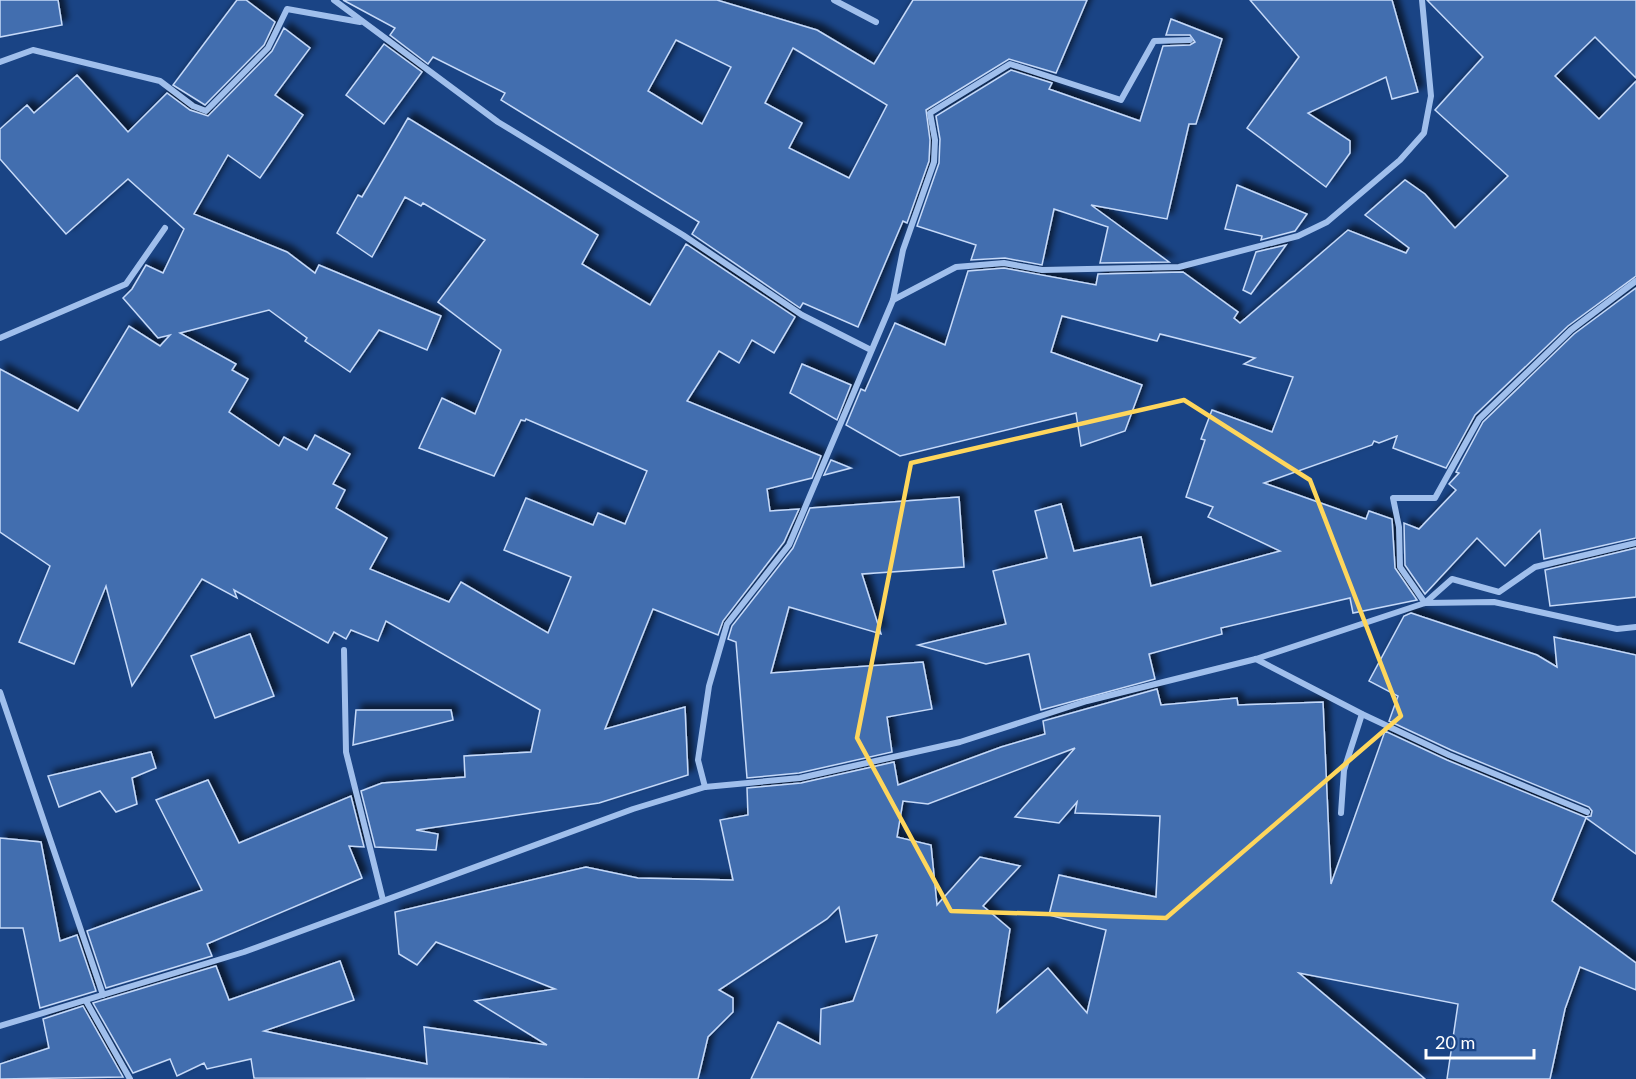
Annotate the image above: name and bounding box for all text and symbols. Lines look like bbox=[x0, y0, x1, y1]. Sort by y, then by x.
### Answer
scale bar bbox=[1426, 1022, 1534, 1060]
text: 20 m bbox=[1435, 1031, 1475, 1053]

